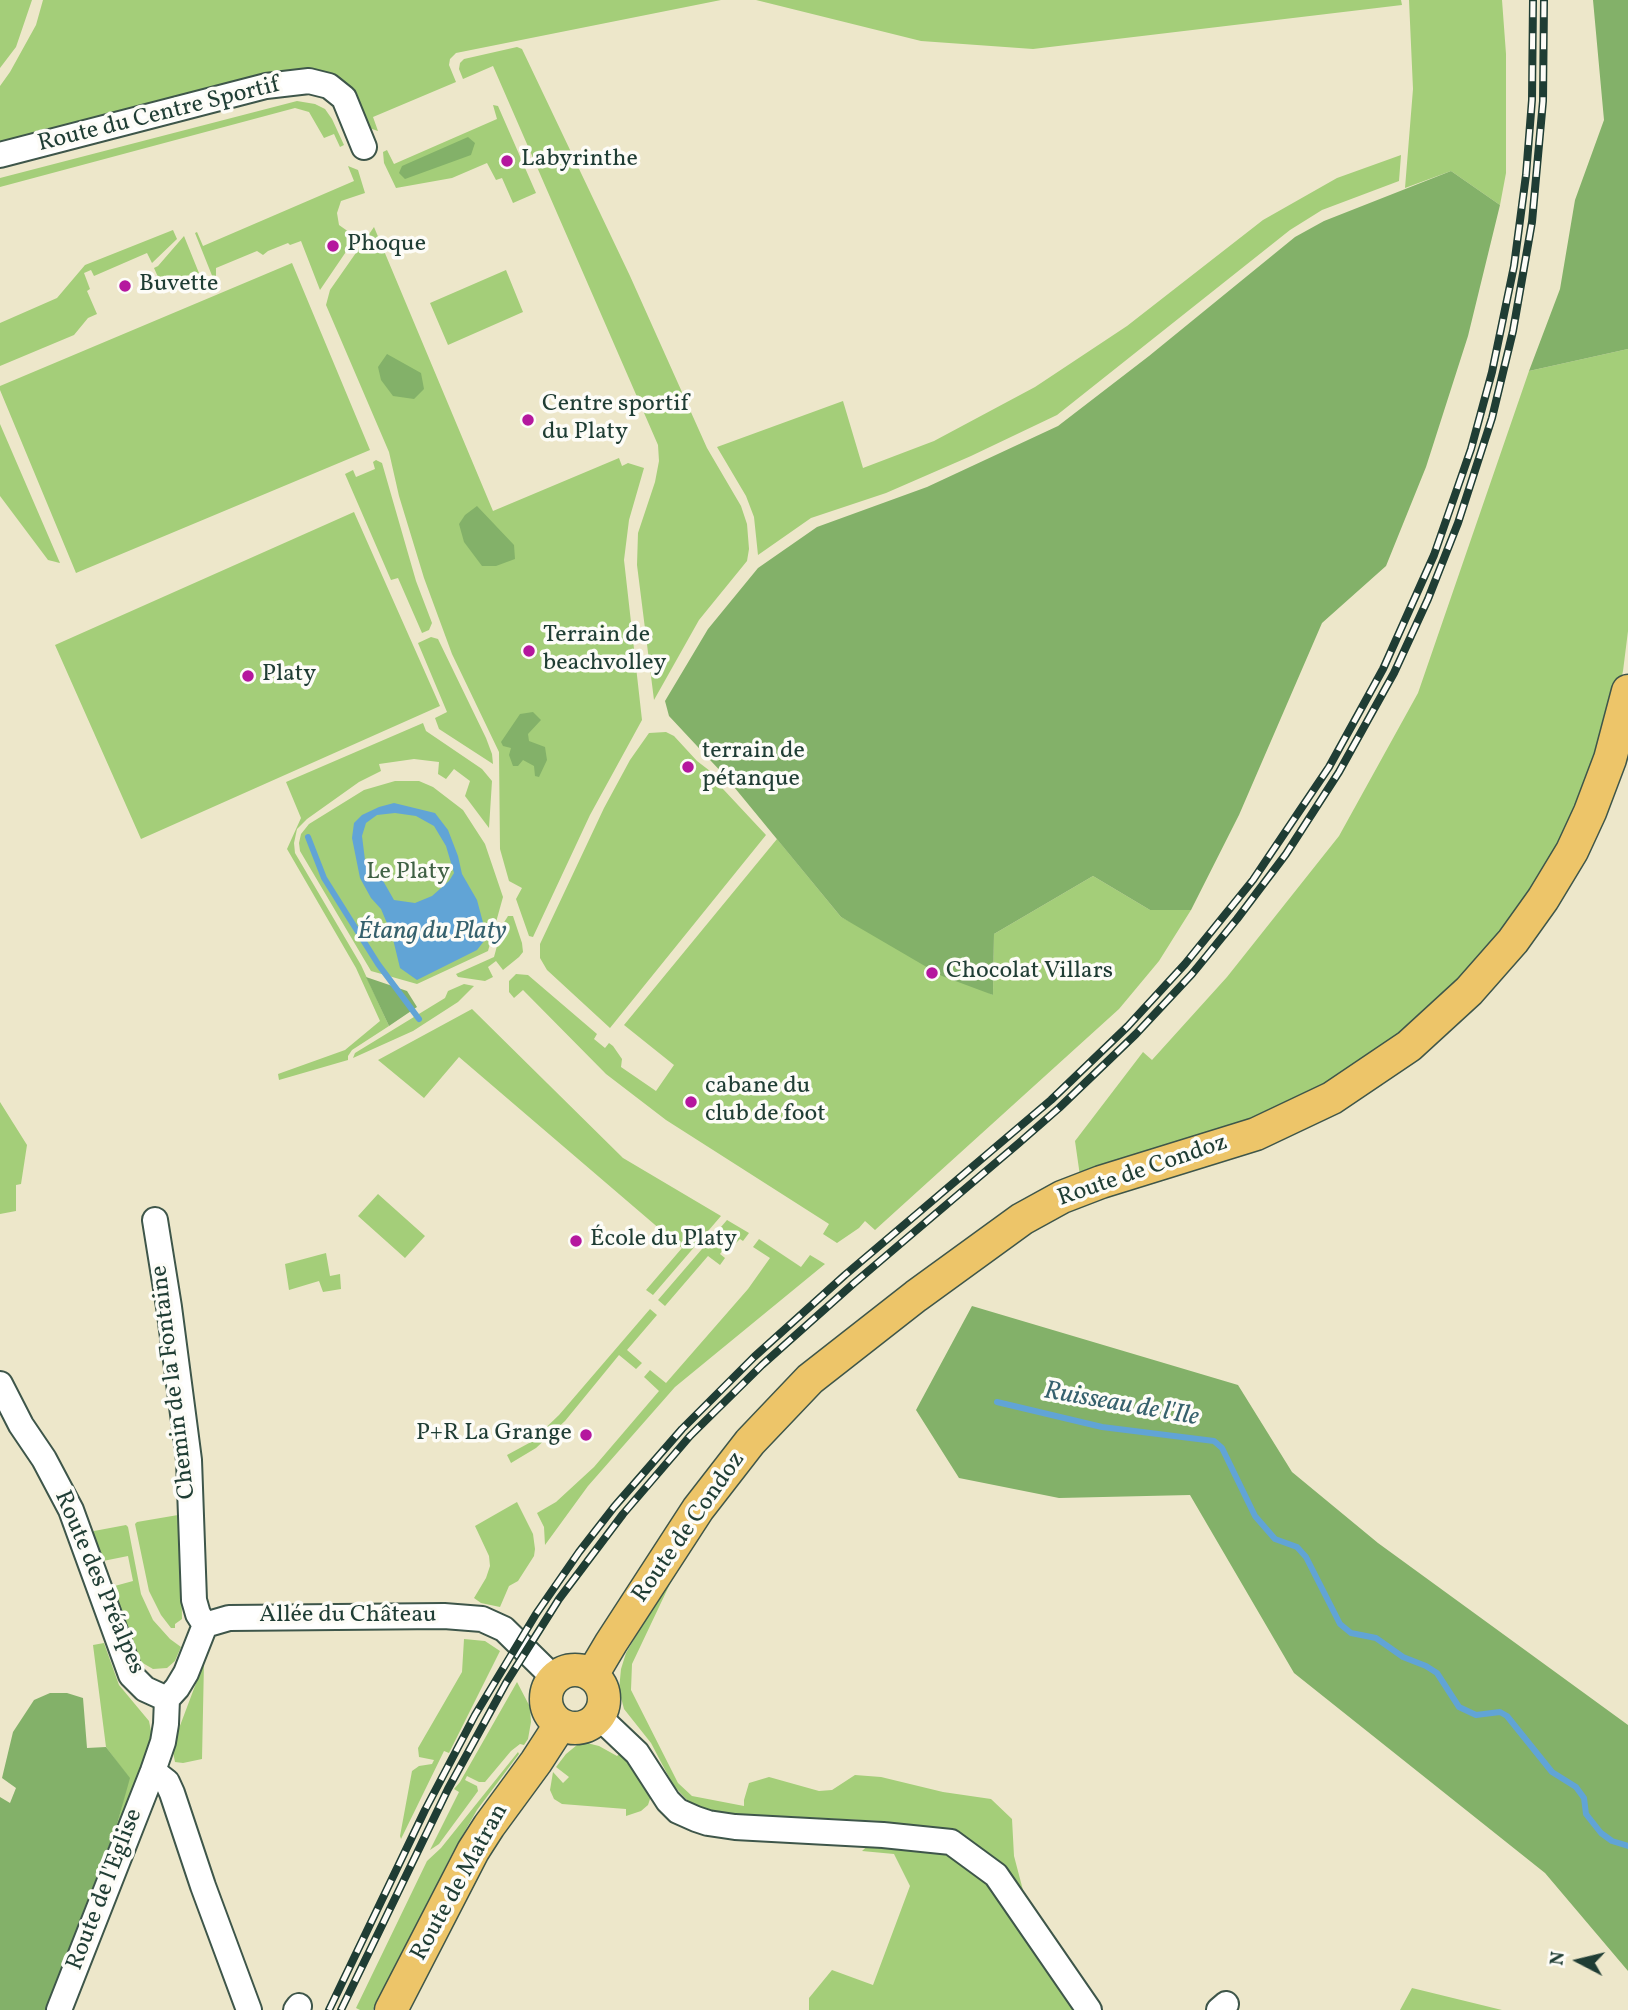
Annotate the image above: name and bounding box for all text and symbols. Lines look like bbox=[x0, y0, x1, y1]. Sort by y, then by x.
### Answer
street label: Route du Centre Sportif bbox=[35, 72, 283, 160]
place label: Labyrinthe bbox=[521, 147, 638, 175]
marker: Labyrinthe bbox=[499, 153, 515, 169]
place label: Phoque bbox=[347, 232, 426, 260]
marker: Phoque bbox=[325, 238, 341, 254]
place label: Buvette bbox=[139, 272, 218, 300]
marker: Buvette bbox=[117, 278, 133, 294]
place label: Centre sportif du Platy bbox=[542, 392, 689, 448]
marker: Centre sportif du Platy bbox=[520, 412, 536, 428]
place label: Terrain de beachvolley bbox=[543, 623, 666, 679]
marker: Terrain de beachvolley bbox=[521, 643, 537, 659]
place label: Platy bbox=[262, 662, 316, 690]
marker: Platy bbox=[240, 668, 256, 684]
place label: terrain de pétanque bbox=[702, 739, 805, 795]
marker: terrain de pétanque bbox=[680, 759, 696, 775]
park label: Le Platy bbox=[366, 860, 450, 888]
water label: Étang du Platy bbox=[357, 917, 507, 949]
place label: Chocolat Villars bbox=[946, 959, 1113, 987]
marker: Chocolat Villars bbox=[924, 965, 940, 981]
place label: cabane du club de foot bbox=[705, 1074, 826, 1130]
marker: cabane du club de foot bbox=[683, 1094, 699, 1110]
street label: Route de Condoz bbox=[1054, 1130, 1232, 1214]
place label: École du Platy bbox=[590, 1227, 737, 1255]
marker: École du Platy bbox=[568, 1233, 584, 1249]
street label: Chemin de la Fontaine bbox=[146, 1263, 204, 1501]
water label: Ruisseau de l'Ile bbox=[1041, 1377, 1201, 1435]
place label: P+R La Grange bbox=[416, 1421, 572, 1449]
marker: P+R La Grange bbox=[578, 1427, 594, 1443]
street label: Route de Condoz bbox=[627, 1447, 753, 1609]
street label: Route des Préalpes bbox=[46, 1487, 150, 1679]
street label: Allée du Château bbox=[259, 1603, 437, 1631]
street label: Route de Matran bbox=[406, 1799, 516, 1967]
street label: Route de l'Eglise bbox=[62, 1805, 150, 1975]
north arrow bbox=[1544, 1926, 1614, 1996]
text: N bbox=[1544, 1950, 1572, 1967]

